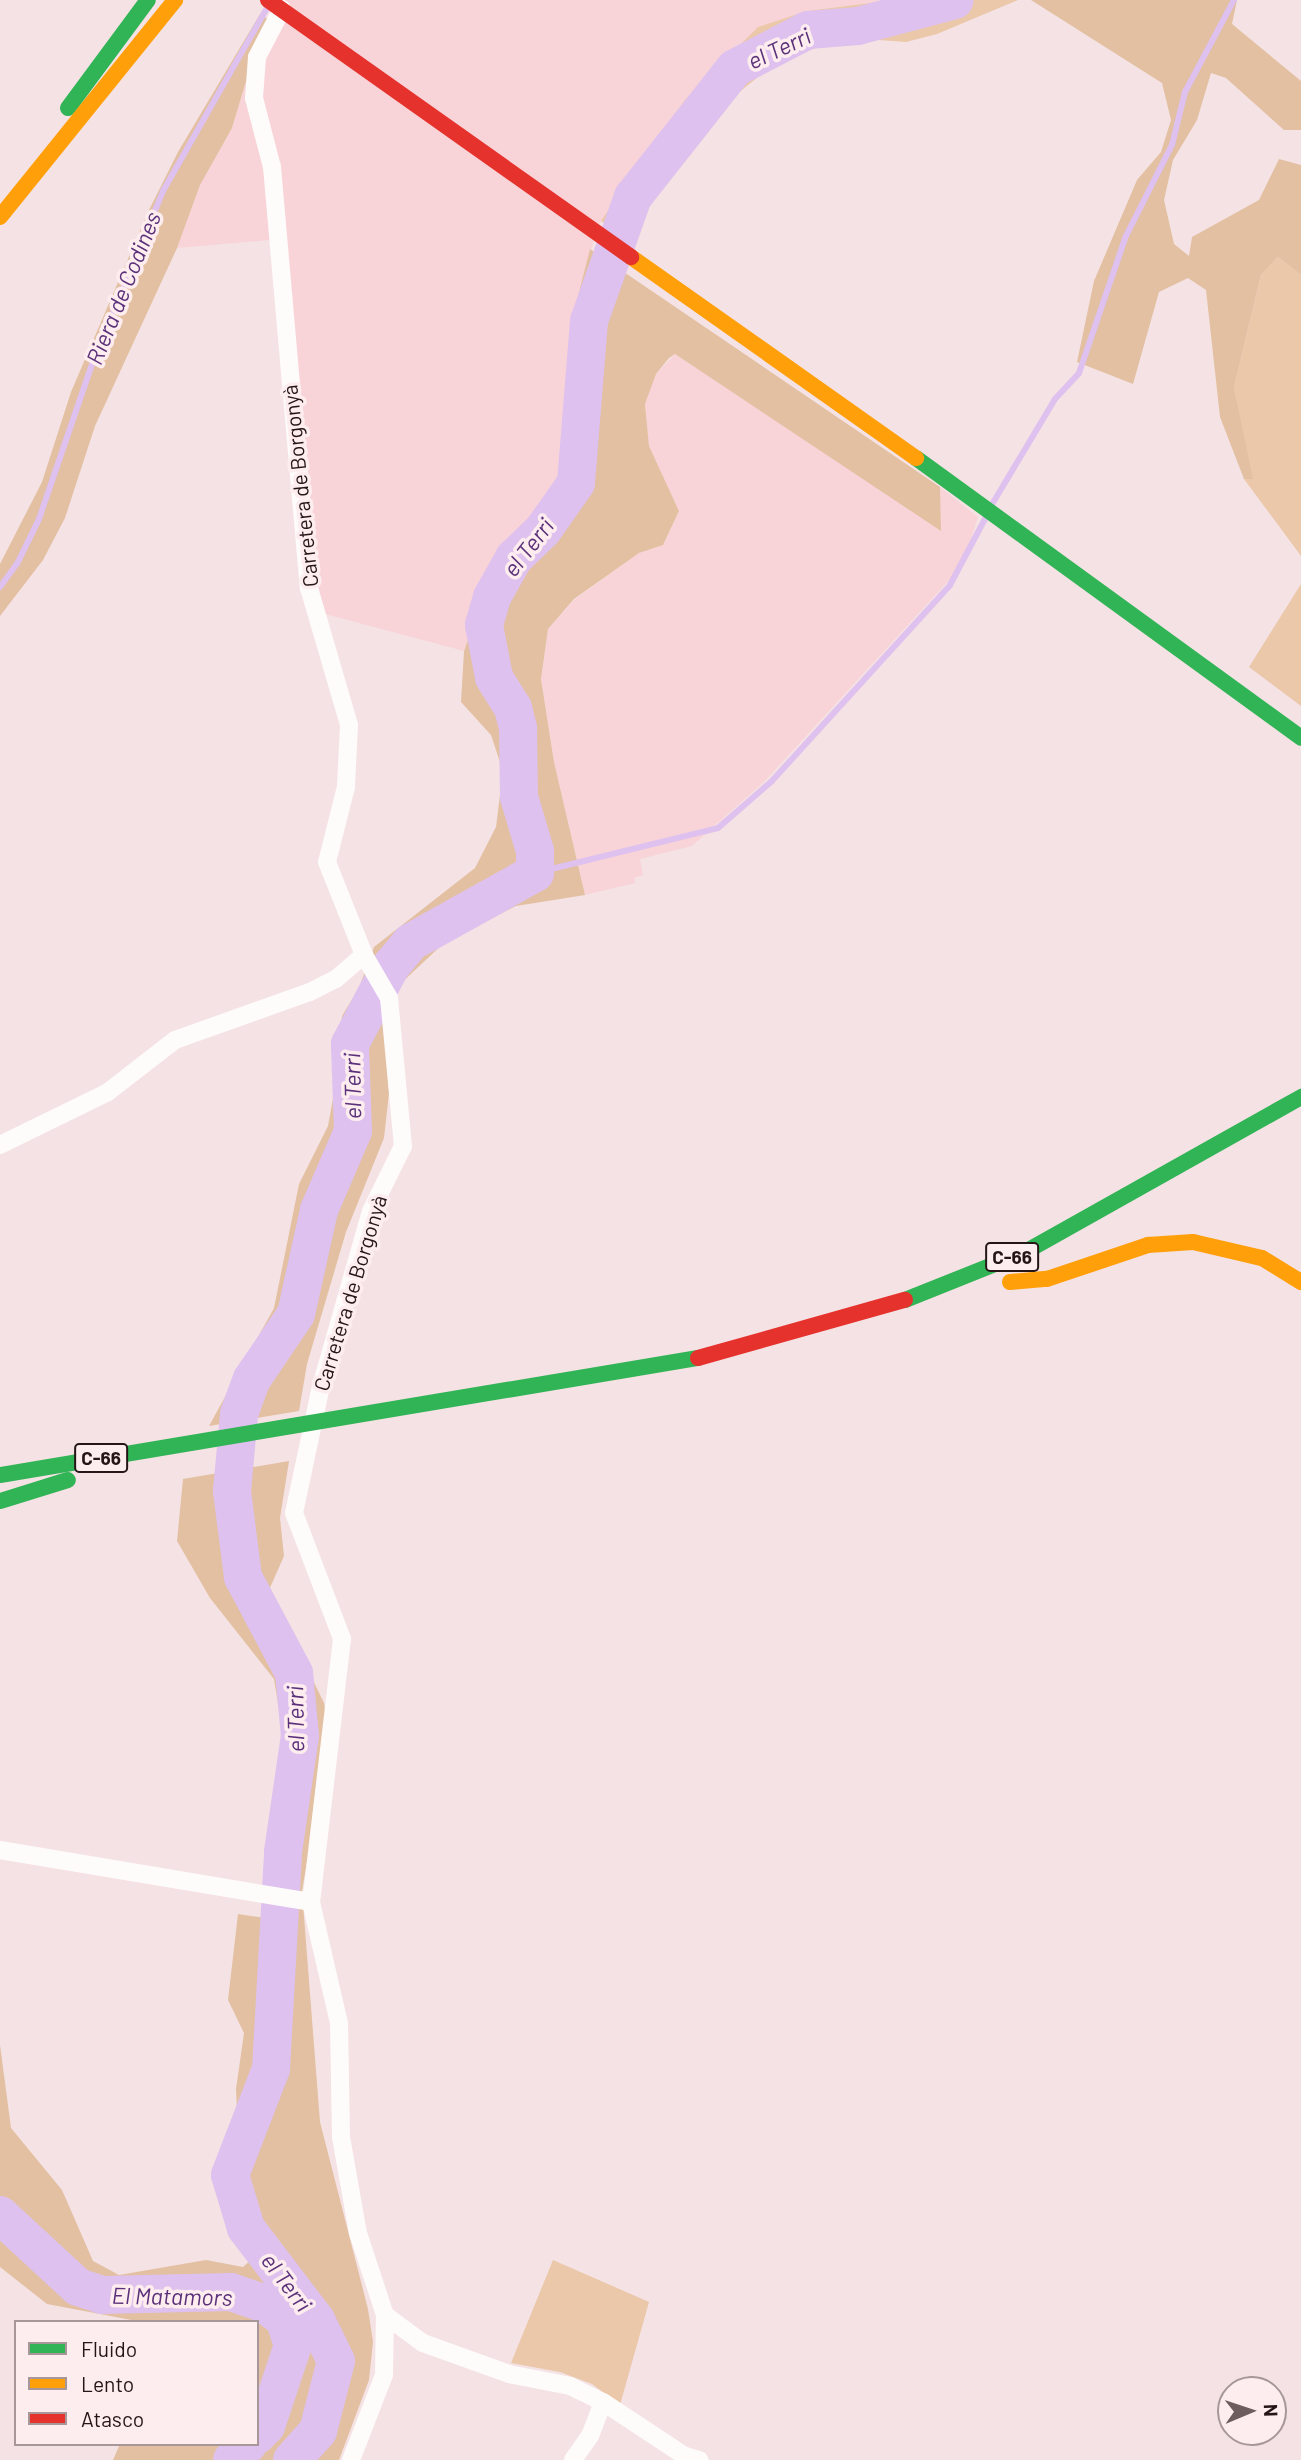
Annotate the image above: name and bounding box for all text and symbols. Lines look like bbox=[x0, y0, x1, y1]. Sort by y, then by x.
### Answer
water label: el Terri bbox=[743, 21, 815, 75]
water label: Riera de Codines bbox=[80, 208, 166, 368]
street label: Carretera de Borgonyà bbox=[277, 384, 323, 588]
water label: el Terri bbox=[497, 512, 559, 582]
water label: el Terri bbox=[338, 1053, 366, 1119]
street label: Carretera de Borgonyà bbox=[308, 1192, 392, 1394]
road number: C-66 bbox=[984, 1242, 1040, 1273]
road number: C-66 bbox=[73, 1442, 129, 1474]
water label: el Terri bbox=[281, 1686, 309, 1752]
water label: el Terri bbox=[256, 2247, 318, 2317]
water label: El Matamors bbox=[111, 2281, 233, 2311]
legend bbox=[14, 2320, 259, 2446]
text: Fluido bbox=[81, 2336, 137, 2361]
text: Lento bbox=[81, 2371, 134, 2396]
north arrow bbox=[1217, 2376, 1287, 2446]
text: N bbox=[1260, 2404, 1283, 2417]
text: Atasco bbox=[81, 2406, 144, 2431]

